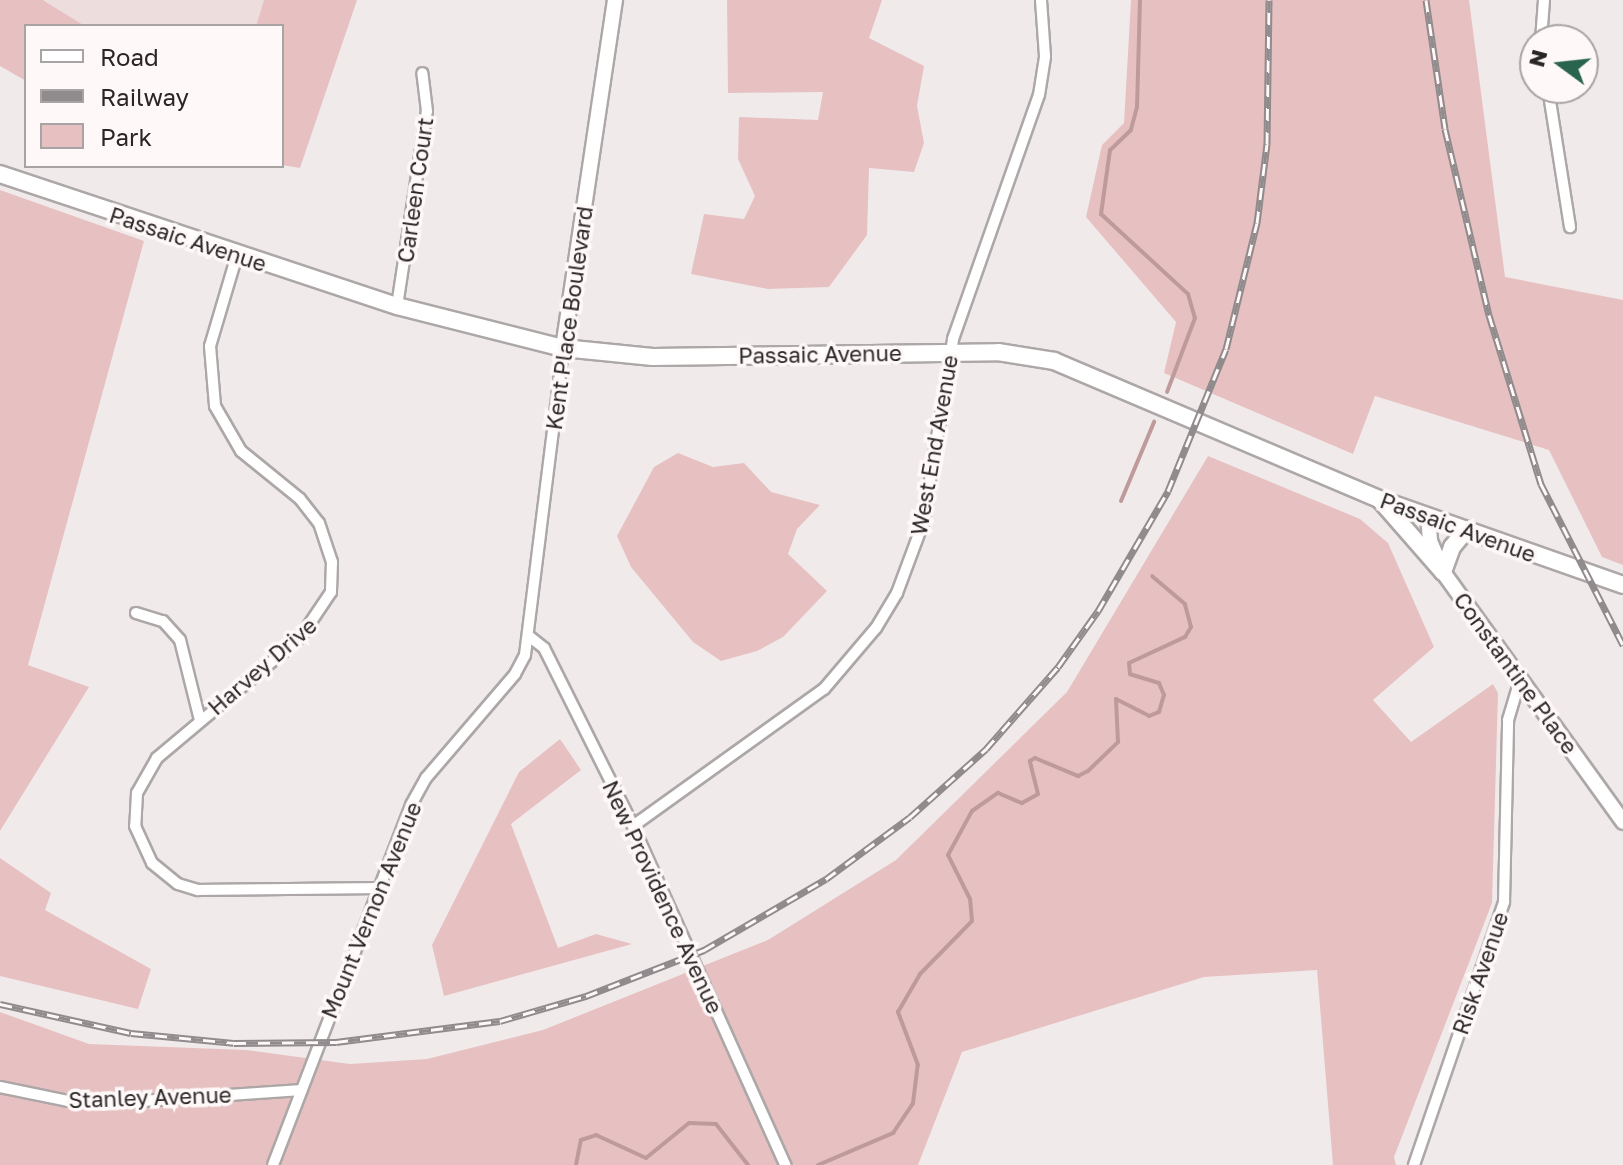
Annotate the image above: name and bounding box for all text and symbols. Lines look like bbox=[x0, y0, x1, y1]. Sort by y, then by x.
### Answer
legend bbox=[24, 24, 284, 168]
north arrow bbox=[1519, 24, 1599, 104]
text: Road bbox=[100, 42, 159, 71]
text: N bbox=[1522, 47, 1552, 70]
text: Railway bbox=[100, 82, 189, 111]
street label: Carleen Court bbox=[392, 116, 438, 264]
text: Park bbox=[100, 122, 152, 151]
street label: Passaic Avenue bbox=[106, 201, 270, 277]
street label: Kent Place Boulevard bbox=[540, 204, 598, 432]
street label: Passaic Avenue bbox=[738, 339, 902, 369]
street label: West End Avenue bbox=[905, 353, 963, 537]
street label: Passaic Avenue bbox=[1377, 487, 1539, 567]
street label: Constantine Place bbox=[1449, 587, 1583, 759]
street label: Harvey Drive bbox=[202, 612, 322, 720]
street label: New Providence Avenue bbox=[597, 776, 729, 1018]
street label: Mount Vernon Avenue bbox=[315, 798, 427, 1022]
street label: Risk Avenue bbox=[1447, 908, 1513, 1038]
street label: Stanley Avenue bbox=[68, 1081, 232, 1113]

